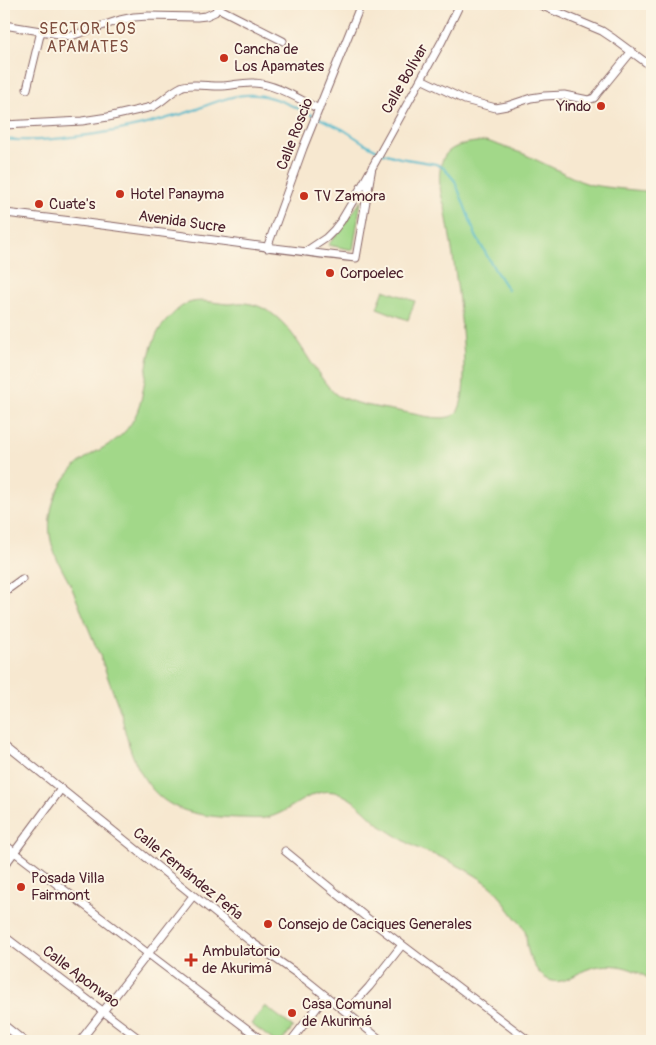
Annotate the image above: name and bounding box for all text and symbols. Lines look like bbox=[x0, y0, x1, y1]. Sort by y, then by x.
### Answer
district label: SECTOR LOS APAMATES bbox=[39, 19, 137, 57]
place label: Cancha de Los Apamates bbox=[234, 40, 325, 76]
street label: Calle Bolívar bbox=[377, 40, 433, 117]
marker: Cancha de Los Apamates bbox=[218, 52, 230, 64]
street label: Calle Roscio bbox=[273, 95, 317, 173]
place label: Yindo bbox=[555, 97, 591, 116]
marker: Yindo bbox=[595, 100, 607, 112]
place label: Hotel Panayma bbox=[130, 185, 224, 204]
place label: TV Zamora bbox=[314, 187, 386, 206]
marker: Hotel Panayma bbox=[114, 188, 126, 200]
marker: TV Zamora bbox=[298, 190, 310, 202]
place label: Cuate's bbox=[49, 195, 96, 214]
marker: Cuate's bbox=[33, 198, 45, 210]
street label: Avenida Sucre bbox=[137, 206, 227, 238]
place label: Corpoelec bbox=[340, 264, 404, 283]
marker: Corpoelec bbox=[324, 267, 336, 279]
street label: Calle Fernández Peña bbox=[129, 824, 247, 924]
place label: Posada Villa Fairmont bbox=[31, 869, 104, 905]
marker: Posada Villa Fairmont bbox=[15, 881, 27, 893]
place label: Consejo de Caciques Generales bbox=[278, 915, 472, 934]
marker: Consejo de Caciques Generales bbox=[262, 918, 274, 930]
street label: Calle Aponwao bbox=[38, 942, 124, 1012]
place label: Ambulatorio de Akurimá bbox=[202, 942, 280, 978]
marker: Ambulatorio de Akurimá bbox=[184, 953, 198, 967]
place label: Casa Comunal de Akurimá bbox=[302, 995, 392, 1031]
marker: Casa Comunal de Akurimá bbox=[286, 1007, 298, 1019]

